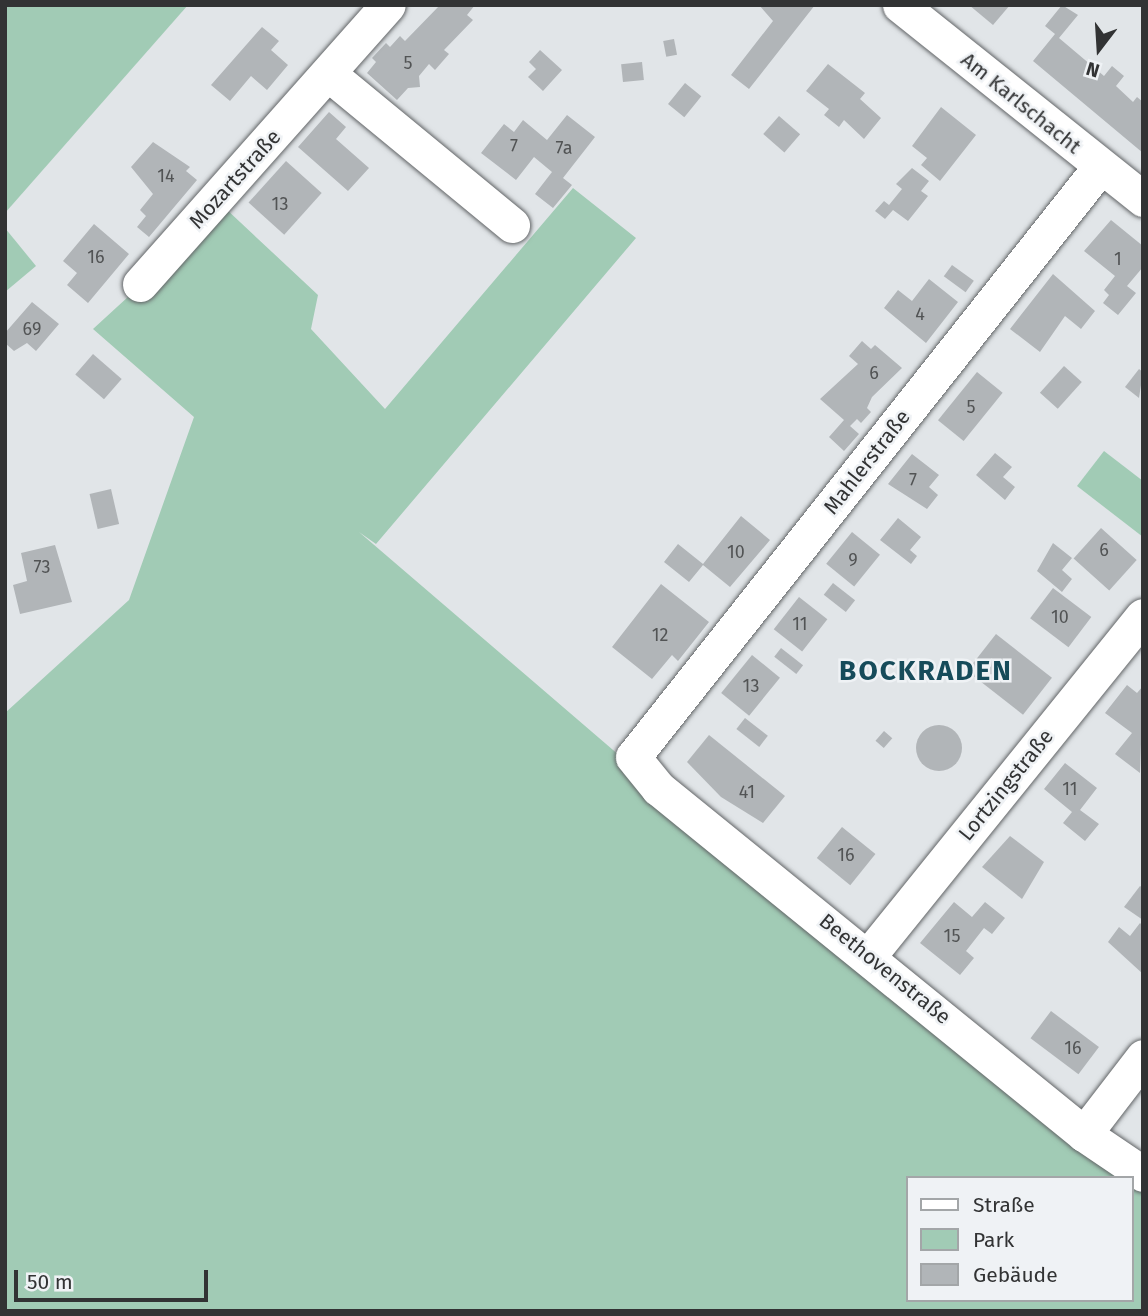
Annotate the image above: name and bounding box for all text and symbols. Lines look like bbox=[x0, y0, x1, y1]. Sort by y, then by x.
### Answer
north arrow bbox=[1064, 14, 1134, 84]
street label: Am Karlschacht bbox=[956, 47, 1086, 159]
house number: 5 bbox=[403, 52, 413, 74]
text: N bbox=[1083, 57, 1102, 82]
street label: Mozartstraße bbox=[184, 124, 286, 234]
house number: 7 bbox=[510, 135, 518, 157]
house number: 7a bbox=[555, 137, 573, 159]
house number: 14 bbox=[157, 165, 175, 187]
house number: 13 bbox=[272, 193, 288, 215]
house number: 16 bbox=[87, 246, 105, 268]
house number: 1 bbox=[1114, 248, 1122, 270]
house number: 4 bbox=[915, 303, 925, 325]
house number: 69 bbox=[23, 318, 41, 340]
house number: 6 bbox=[869, 362, 879, 384]
house number: 5 bbox=[966, 396, 976, 418]
street label: Mahlerstraße bbox=[818, 405, 916, 519]
house number: 7 bbox=[909, 469, 917, 491]
house number: 6 bbox=[1099, 539, 1109, 561]
house number: 10 bbox=[727, 541, 745, 563]
house number: 9 bbox=[848, 549, 858, 571]
house number: 73 bbox=[34, 556, 50, 578]
house number: 10 bbox=[1051, 606, 1069, 628]
house number: 11 bbox=[792, 613, 808, 635]
house number: 12 bbox=[652, 624, 668, 646]
district label: BOCKRADEN bbox=[840, 654, 1012, 688]
house number: 13 bbox=[743, 675, 759, 697]
street label: Lortzingstraße bbox=[953, 724, 1059, 846]
house number: 11 bbox=[1062, 778, 1078, 800]
house number: 41 bbox=[739, 781, 755, 803]
house number: 16 bbox=[837, 844, 855, 866]
street label: Beethovenstraße bbox=[814, 908, 956, 1030]
house number: 15 bbox=[944, 925, 960, 947]
house number: 16 bbox=[1064, 1037, 1082, 1059]
legend bbox=[906, 1176, 1134, 1302]
text: Straße bbox=[973, 1192, 1035, 1218]
text: Park bbox=[973, 1227, 1014, 1253]
scale bar bbox=[18, 1256, 212, 1300]
text: Gebäude bbox=[973, 1262, 1058, 1288]
text: 50 m bbox=[27, 1269, 73, 1295]

